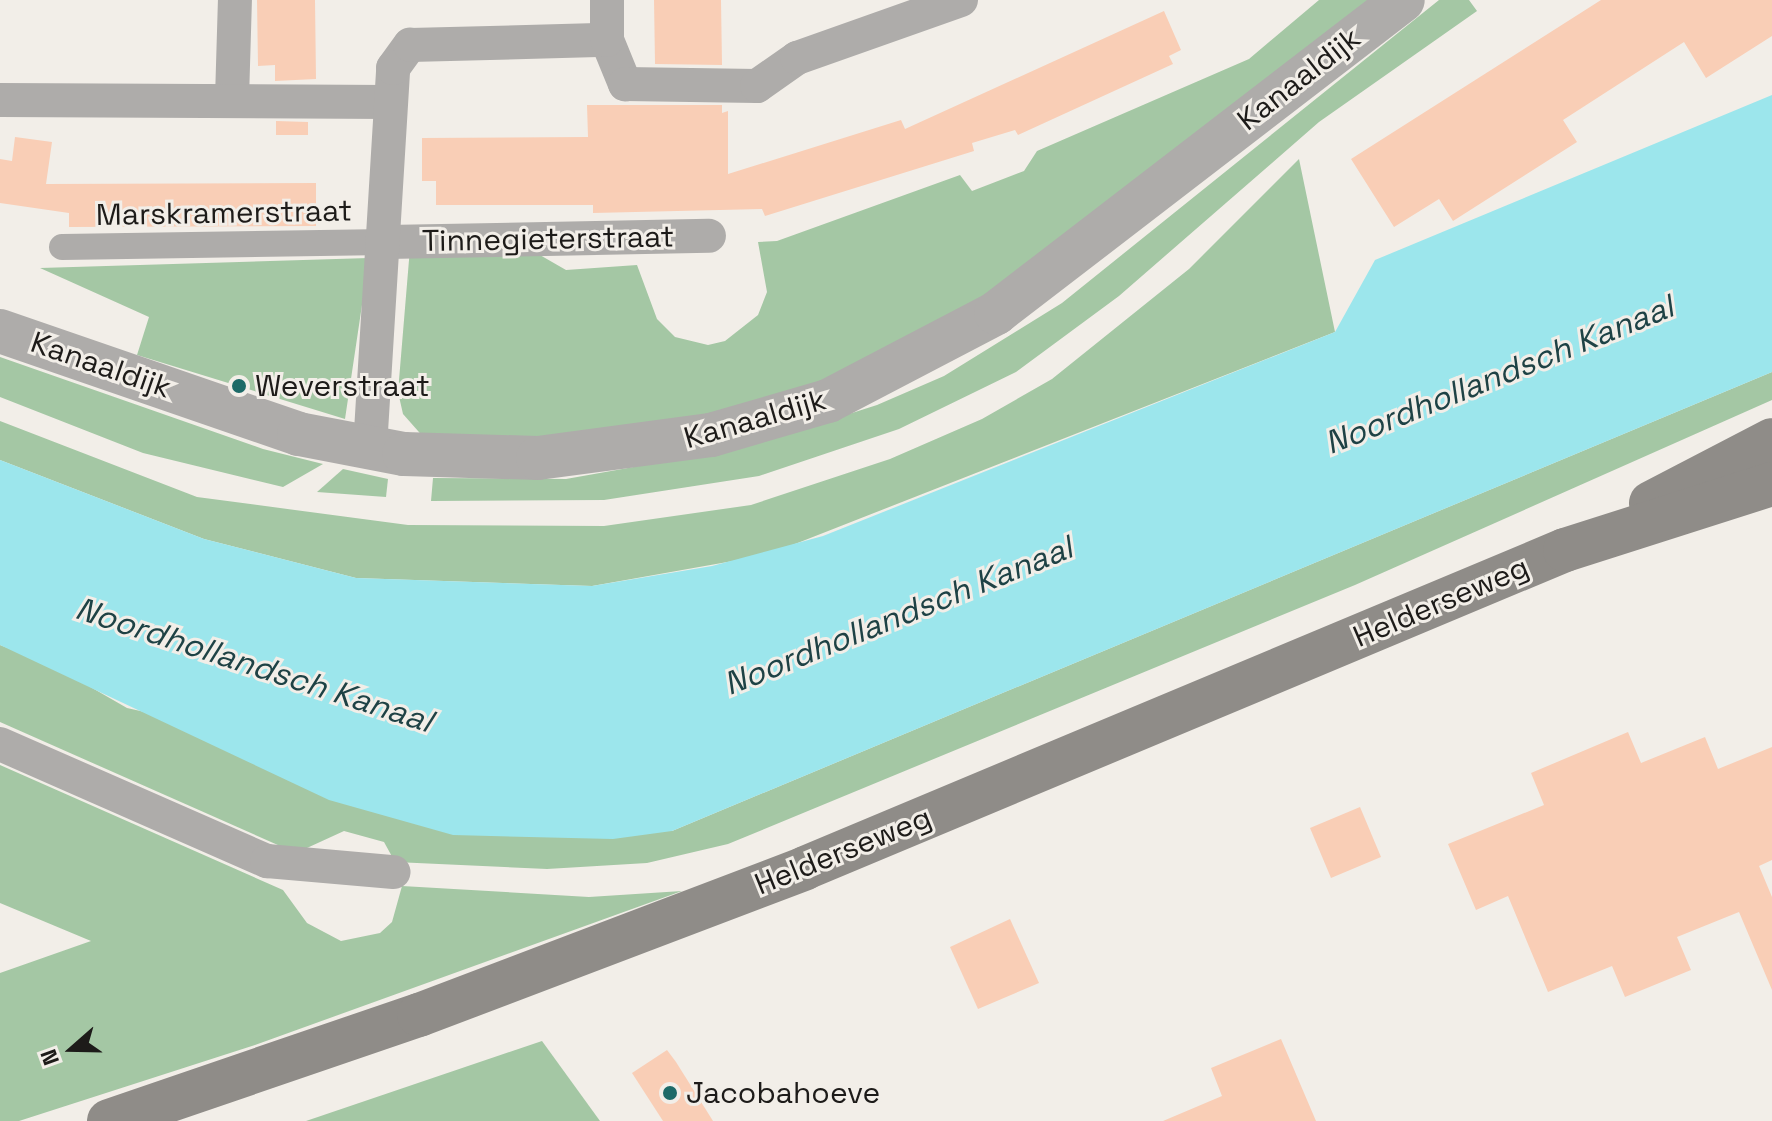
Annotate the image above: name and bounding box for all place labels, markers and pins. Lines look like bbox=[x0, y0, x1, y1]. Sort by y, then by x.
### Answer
place label: Weverstraat bbox=[255, 368, 430, 404]
marker: Weverstraat bbox=[230, 377, 248, 395]
place label: Jacobahoeve bbox=[686, 1075, 880, 1111]
marker: Jacobahoeve bbox=[661, 1084, 679, 1102]

